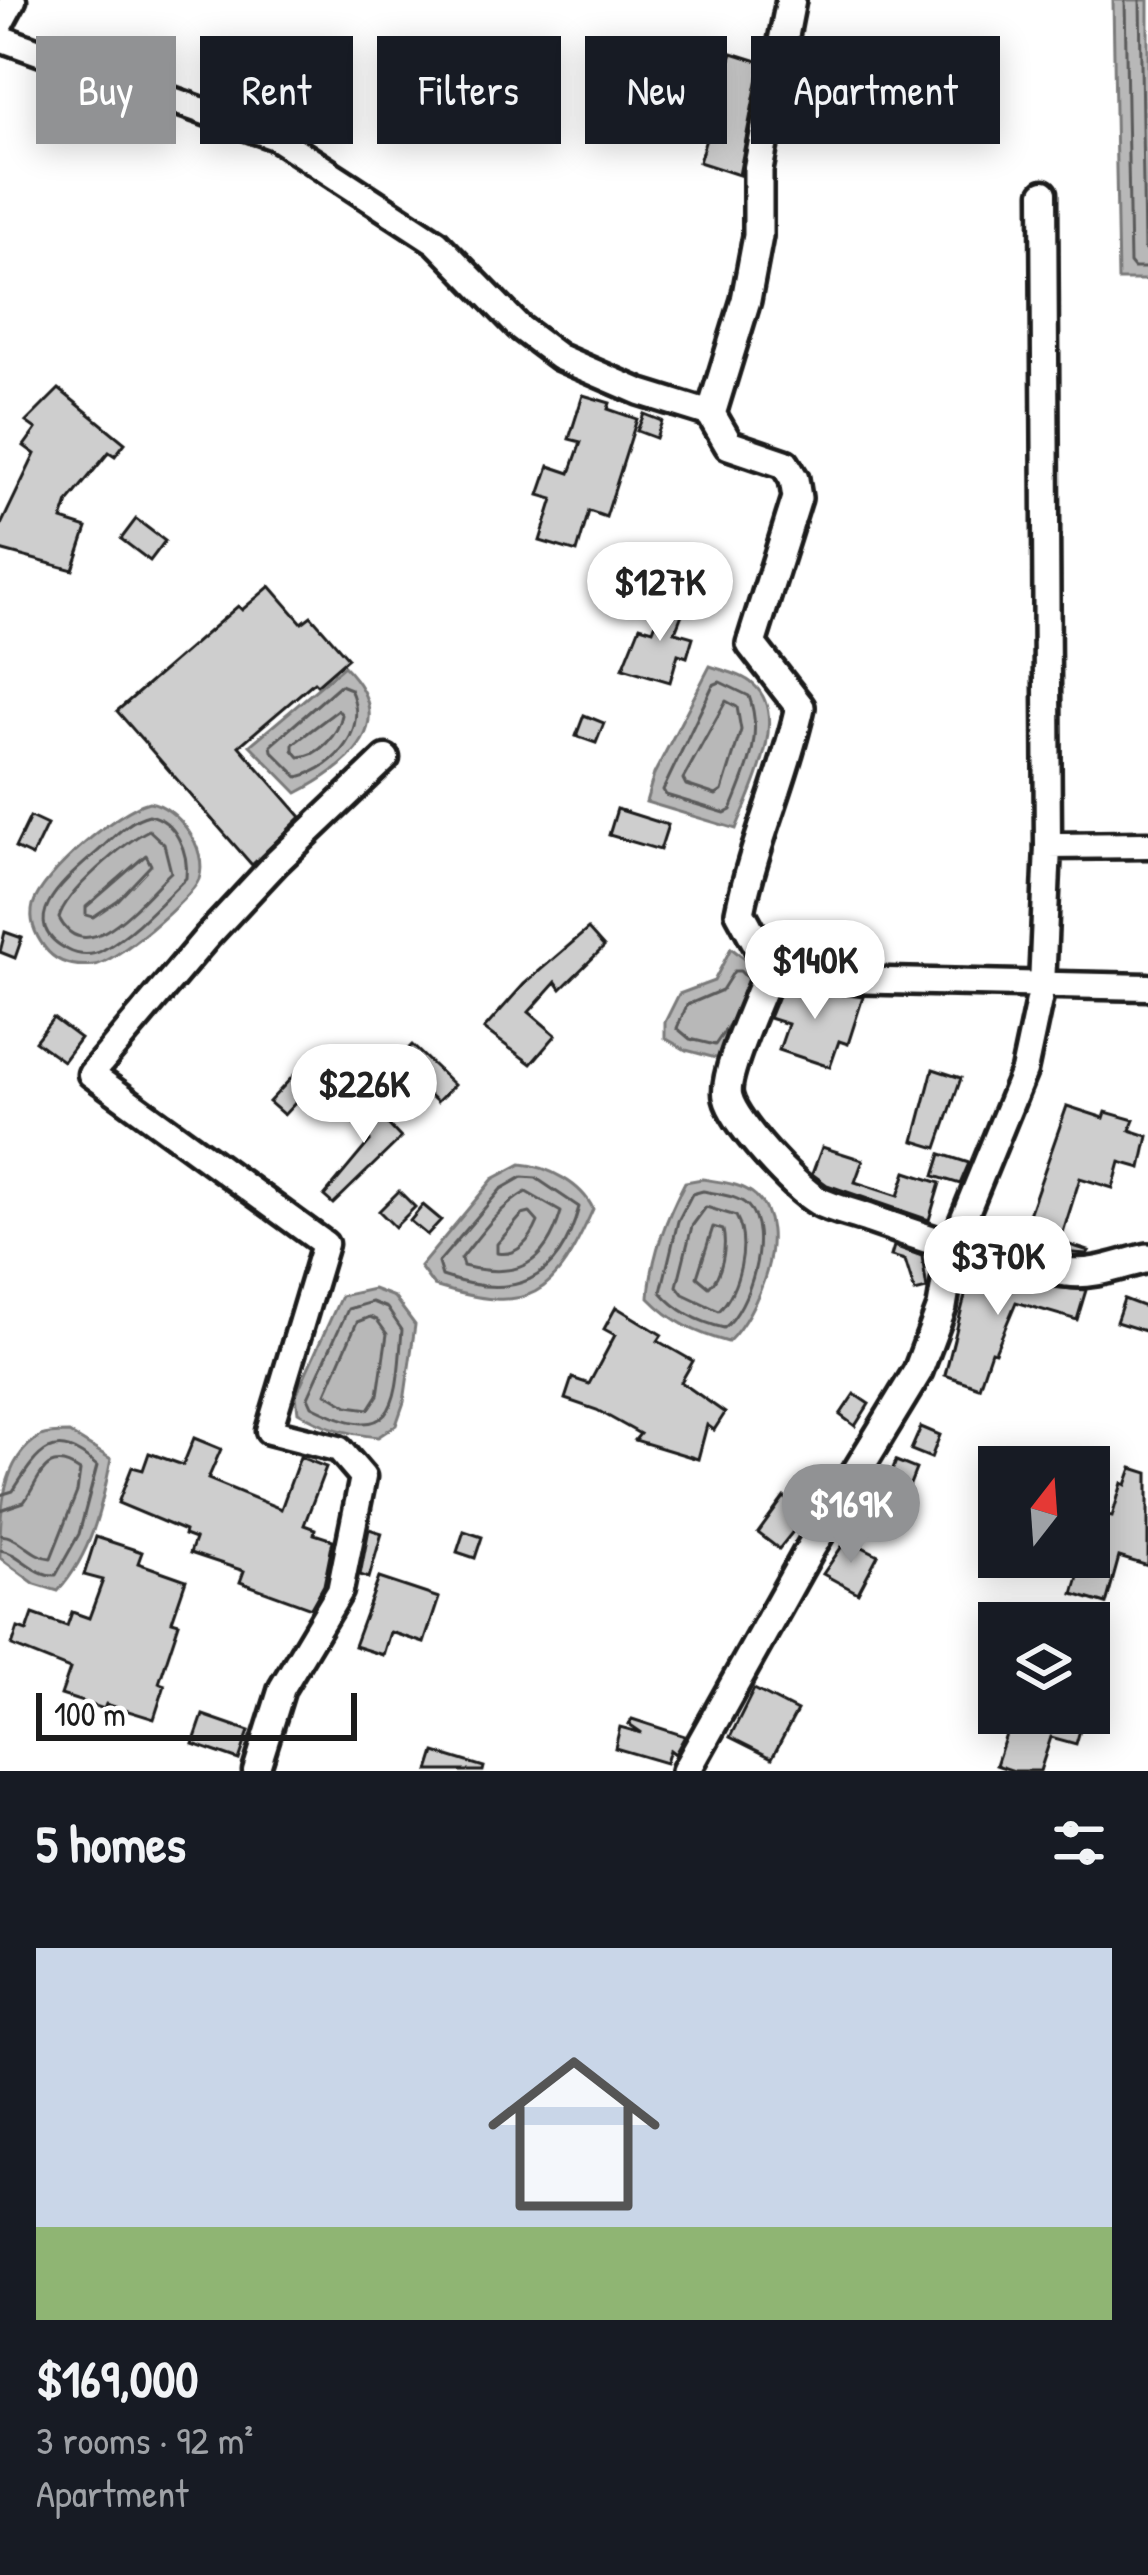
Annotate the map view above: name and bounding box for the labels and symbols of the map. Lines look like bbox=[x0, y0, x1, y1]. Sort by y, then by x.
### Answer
pin: $127K bbox=[576, 542, 744, 644]
pin: $140K bbox=[731, 920, 899, 1022]
pin: $226K bbox=[280, 1044, 448, 1146]
pin: $370K bbox=[914, 1216, 1082, 1318]
north arrow bbox=[978, 1446, 1110, 1578]
pin: $169K bbox=[767, 1464, 935, 1566]
scale bar bbox=[36, 1687, 357, 1740]

